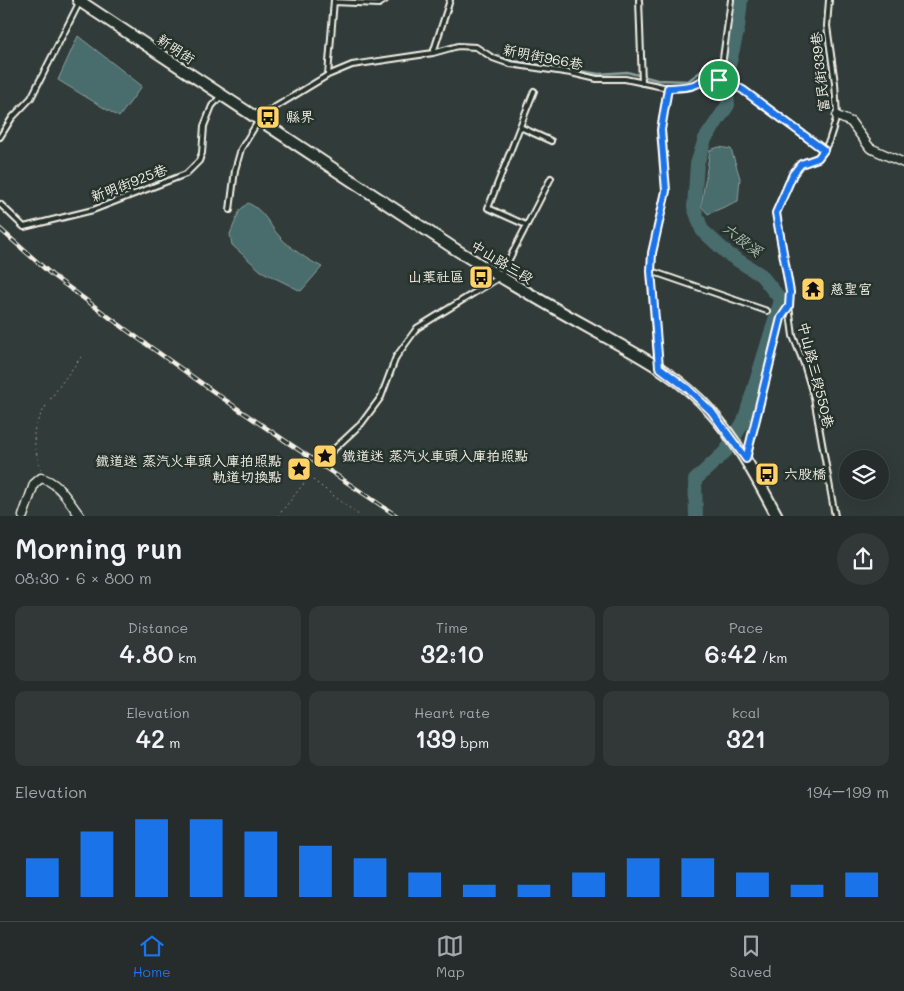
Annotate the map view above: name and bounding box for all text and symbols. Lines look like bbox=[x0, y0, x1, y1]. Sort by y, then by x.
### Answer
street label: 新明街 bbox=[154, 29, 199, 68]
street label: 富民街339巷 bbox=[806, 30, 833, 113]
street label: 新明街966巷 bbox=[501, 39, 586, 74]
pin bbox=[698, 59, 740, 101]
icon: arrive bbox=[705, 66, 733, 94]
bus stop icon: 縣界 bbox=[255, 104, 281, 130]
place label: 縣界 bbox=[286, 107, 314, 126]
street label: 新明街925巷 bbox=[88, 159, 171, 206]
water label: 六股溪 bbox=[719, 218, 767, 261]
street label: 中山路三段 bbox=[467, 235, 537, 288]
bus stop icon: 山葉社區 bbox=[468, 264, 494, 290]
place label: 山葉社區 bbox=[408, 267, 464, 286]
temple icon: 慈聖宮 bbox=[800, 276, 826, 302]
place label: 慈聖宮 bbox=[830, 279, 872, 298]
street label: 中山路三段550巷 bbox=[794, 320, 839, 431]
place icon: 鐵道迷 蒸汽火車頭入庫拍照點 bbox=[312, 443, 338, 469]
place label: 鐵道迷 蒸汽火車頭入庫拍照點 bbox=[342, 446, 528, 465]
map controls bbox=[839, 450, 889, 500]
button: layers bbox=[839, 450, 889, 500]
place label: 鐵道迷 蒸汽火車頭入庫拍照點 軌道切換點 bbox=[96, 451, 282, 486]
place icon: 鐵道迷 蒸汽火車頭入庫拍照點 軌道切換點 bbox=[286, 456, 312, 482]
bus stop icon: 六股橋 bbox=[754, 461, 780, 487]
place label: 六股橋 bbox=[784, 464, 826, 483]
text: Morning run bbox=[15, 530, 182, 566]
button: share bbox=[837, 533, 889, 585]
text: 08:30 · 6 × 800 m bbox=[15, 567, 152, 588]
text: Distance bbox=[128, 618, 188, 637]
text: Time bbox=[436, 618, 468, 637]
text: Pace bbox=[729, 618, 763, 637]
text: 4.80 bbox=[119, 637, 174, 669]
text: 32:10 bbox=[420, 637, 484, 669]
text: 6:42 bbox=[705, 637, 757, 669]
text: km bbox=[174, 648, 197, 667]
text: /km bbox=[757, 648, 787, 667]
text: Elevation bbox=[127, 703, 189, 722]
text: Heart rate bbox=[414, 703, 490, 722]
text: kcal bbox=[732, 703, 760, 722]
text: 42 bbox=[135, 722, 165, 754]
text: 139 bbox=[415, 722, 456, 754]
text: 321 bbox=[726, 722, 766, 754]
text: m bbox=[165, 733, 181, 752]
text: bpm bbox=[456, 733, 489, 752]
text: Elevation bbox=[15, 781, 87, 802]
text: 194–199 m bbox=[806, 781, 889, 802]
tab: Home bbox=[133, 932, 171, 981]
tab: Map bbox=[436, 932, 465, 981]
tab: Saved bbox=[730, 932, 771, 981]

